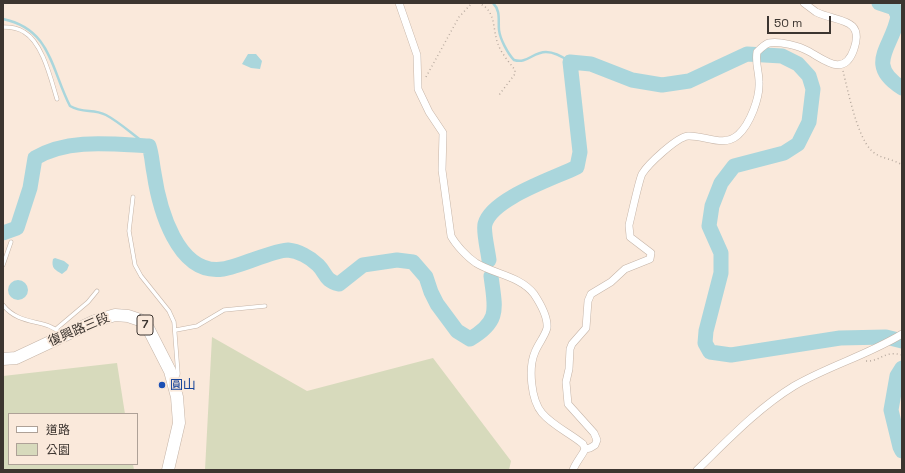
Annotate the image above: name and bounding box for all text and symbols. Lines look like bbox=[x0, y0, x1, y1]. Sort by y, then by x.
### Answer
scale bar bbox=[769, 8, 833, 34]
text: 50 m bbox=[774, 15, 802, 31]
street label: 復興路三段 bbox=[46, 310, 112, 350]
road number: 7 bbox=[137, 315, 153, 335]
place label: 圓山 bbox=[170, 377, 196, 393]
marker: 圓山 bbox=[157, 380, 167, 390]
legend bbox=[8, 413, 138, 465]
text: 道路 bbox=[46, 422, 70, 438]
text: 公園 bbox=[46, 442, 70, 458]

